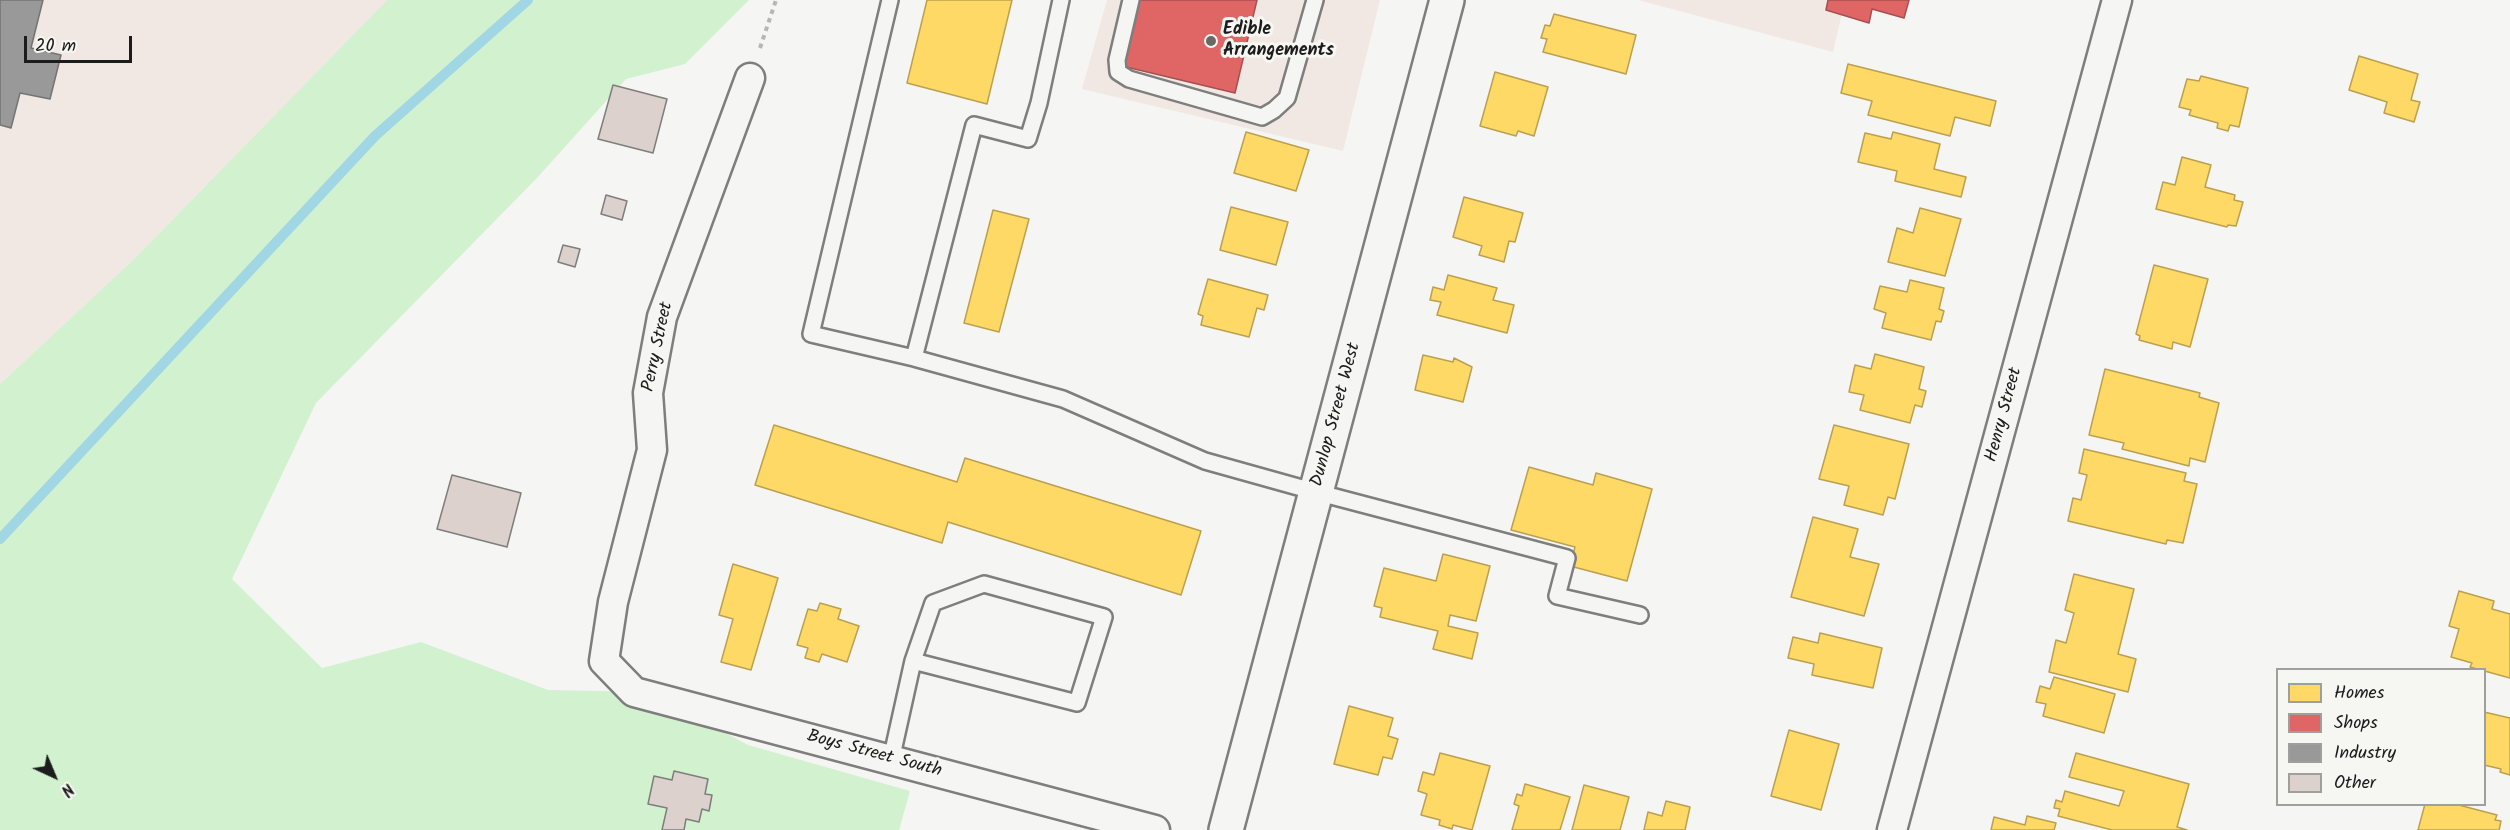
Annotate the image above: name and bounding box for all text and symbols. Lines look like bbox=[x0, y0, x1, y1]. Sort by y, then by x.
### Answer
place label: Edible Arrangements bbox=[1223, 20, 1334, 63]
scale bar bbox=[27, 24, 135, 62]
text: 20 m bbox=[35, 32, 76, 61]
marker: Edible Arrangements bbox=[1204, 34, 1218, 48]
street label: Perry Street bbox=[639, 300, 679, 394]
street label: Dunlop Street West bbox=[1307, 341, 1367, 489]
street label: Henry Street bbox=[1982, 365, 2028, 465]
legend bbox=[2276, 668, 2486, 806]
text: Homes bbox=[2334, 679, 2384, 708]
text: Shops bbox=[2334, 709, 2378, 738]
street label: Boys Street South bbox=[804, 727, 944, 783]
text: Industry bbox=[2334, 739, 2396, 768]
north arrow bbox=[24, 746, 84, 806]
text: Other bbox=[2334, 769, 2376, 798]
text: N bbox=[55, 777, 79, 802]

